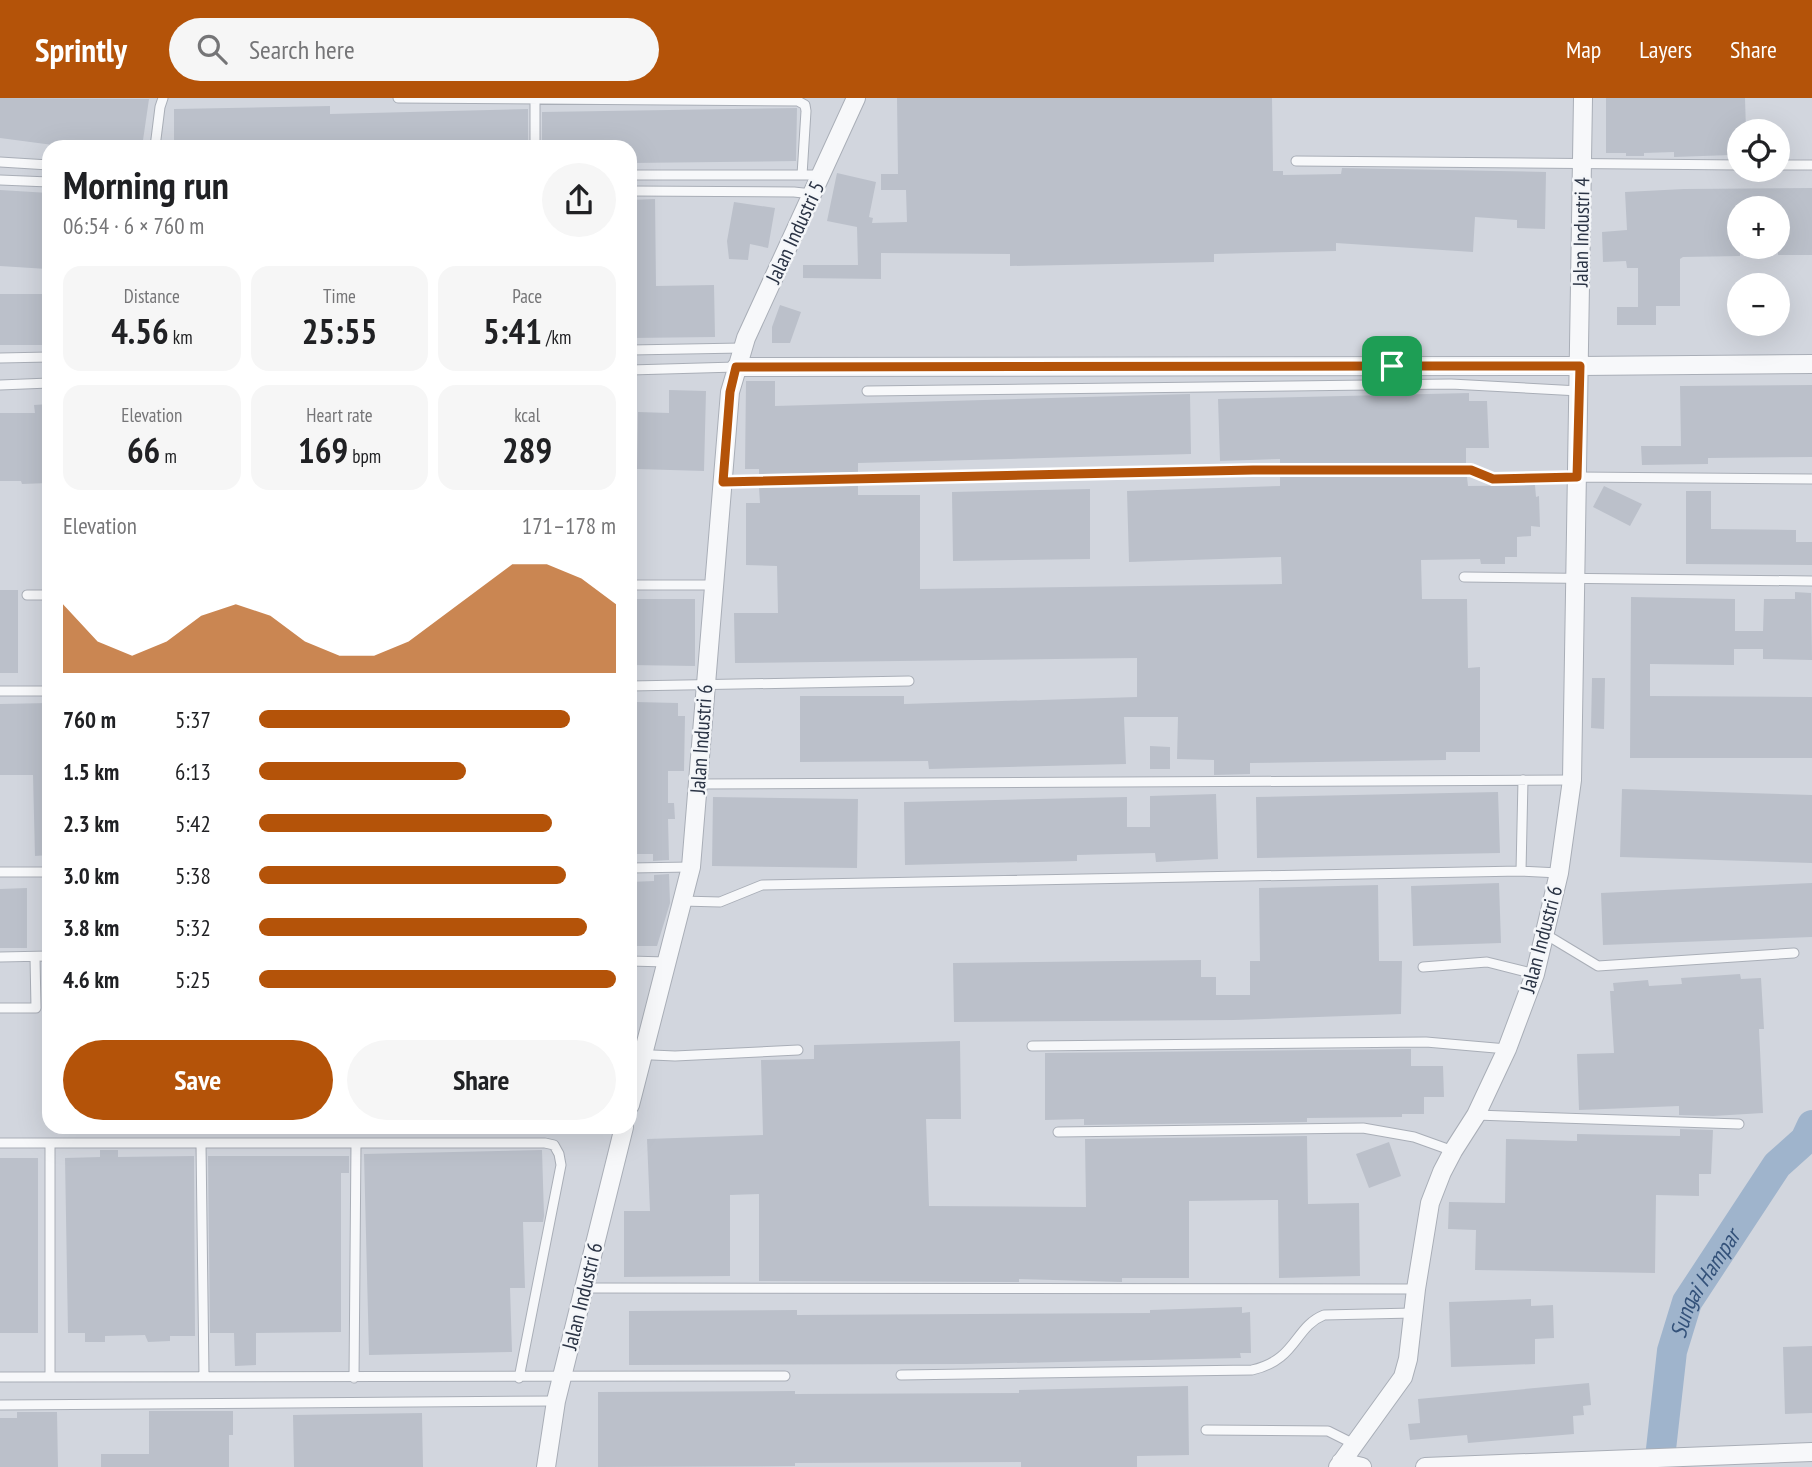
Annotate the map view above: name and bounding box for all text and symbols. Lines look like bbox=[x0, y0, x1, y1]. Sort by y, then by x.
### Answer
search box bbox=[169, 18, 659, 81]
text: Sprintly bbox=[35, 28, 127, 71]
icon: search bbox=[193, 30, 231, 68]
text: Search here bbox=[249, 33, 355, 66]
text: Map bbox=[1566, 34, 1601, 65]
text: Layers bbox=[1639, 34, 1692, 65]
text: Share bbox=[1730, 34, 1777, 65]
map controls bbox=[1727, 119, 1790, 336]
button: locate bbox=[1727, 119, 1790, 182]
text: Morning run bbox=[63, 160, 229, 209]
button: share bbox=[542, 163, 616, 237]
street label: Jalan Industri 4 bbox=[1567, 176, 1595, 288]
street label: Jalan Industri 5 bbox=[759, 177, 830, 288]
button: + bbox=[1727, 196, 1790, 259]
text: 06:54 · 6 × 760 m bbox=[63, 211, 204, 240]
button: − bbox=[1727, 273, 1790, 336]
text: Distance bbox=[124, 284, 180, 308]
text: Time bbox=[323, 284, 356, 308]
text: Pace bbox=[512, 284, 542, 308]
text: 4.56 bbox=[111, 308, 169, 354]
text: 25:55 bbox=[302, 308, 377, 354]
text: 5:41 bbox=[483, 308, 542, 354]
text: km bbox=[169, 325, 193, 349]
text: /km bbox=[542, 325, 571, 349]
pin bbox=[1362, 336, 1422, 396]
icon: arrive bbox=[1373, 347, 1411, 385]
text: Elevation bbox=[121, 403, 182, 427]
text: Heart rate bbox=[306, 403, 373, 427]
text: kcal bbox=[514, 403, 540, 427]
text: 66 bbox=[127, 427, 160, 473]
text: 169 bbox=[298, 427, 348, 473]
text: 289 bbox=[502, 427, 552, 473]
text: m bbox=[160, 444, 177, 468]
text: bpm bbox=[348, 444, 381, 468]
text: Elevation bbox=[63, 511, 137, 540]
text: 171–178 m bbox=[522, 511, 616, 540]
street label: Jalan Industri 6 bbox=[684, 683, 718, 796]
text: 760 m bbox=[63, 705, 116, 734]
text: 5:37 bbox=[175, 705, 211, 734]
text: 1.5 km bbox=[63, 757, 119, 786]
text: 6:13 bbox=[175, 757, 211, 786]
text: 2.3 km bbox=[63, 809, 119, 838]
text: 5:42 bbox=[175, 809, 211, 838]
text: 3.0 km bbox=[63, 861, 119, 890]
text: 5:38 bbox=[175, 861, 211, 890]
street label: Jalan Industri 6 bbox=[1513, 882, 1568, 997]
text: 3.8 km bbox=[63, 913, 119, 942]
text: 5:32 bbox=[175, 913, 211, 942]
text: 4.6 km bbox=[63, 965, 119, 994]
text: 5:25 bbox=[175, 965, 211, 994]
button: Save bbox=[63, 1040, 333, 1120]
button: Share bbox=[347, 1040, 616, 1120]
water label: Sungai Hampar bbox=[1662, 1220, 1748, 1341]
street label: Jalan Industri 6 bbox=[555, 1239, 608, 1354]

